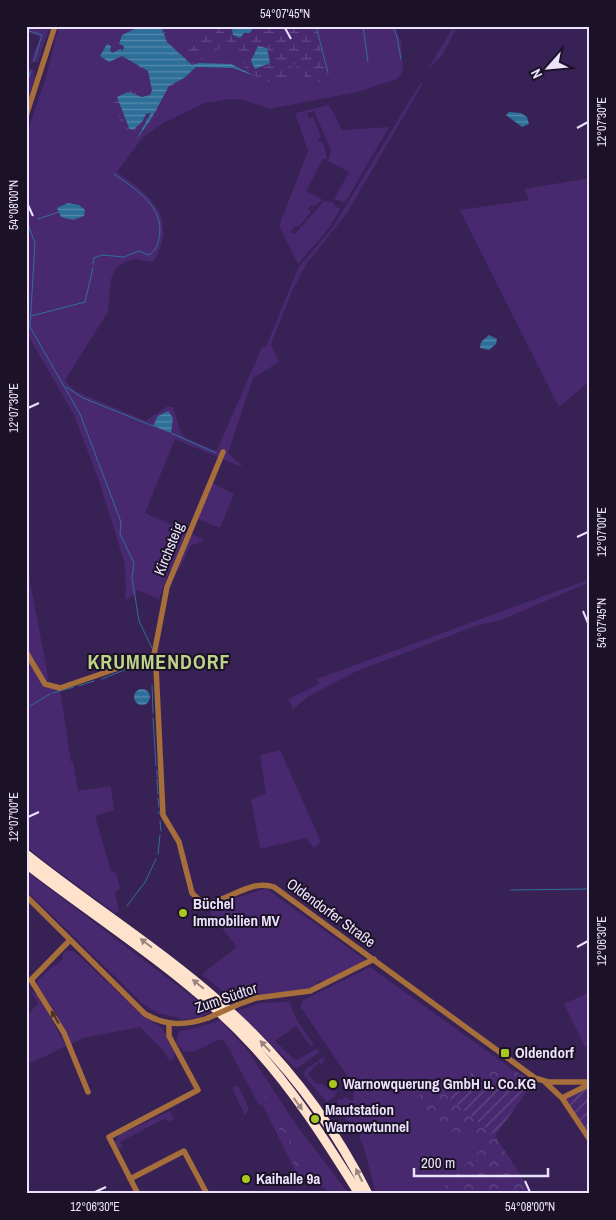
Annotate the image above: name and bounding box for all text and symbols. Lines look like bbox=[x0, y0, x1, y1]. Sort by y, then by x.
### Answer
text: 54°07'45"N bbox=[260, 6, 310, 22]
north arrow bbox=[524, 42, 574, 92]
text: N bbox=[527, 66, 546, 82]
text: 12°07'30"E bbox=[594, 97, 610, 147]
text: 54°08'00"N bbox=[6, 180, 22, 230]
text: 12°07'30"E bbox=[6, 383, 22, 433]
text: 12°07'00"E bbox=[594, 507, 610, 557]
street label: Kirchsteig bbox=[148, 519, 189, 578]
text: 54°07'45"N bbox=[594, 598, 610, 648]
district label: KRUMMENDORF bbox=[87, 648, 231, 675]
text: 12°07'00"E bbox=[6, 792, 22, 842]
street label: Oldendorfer Straße bbox=[283, 873, 380, 952]
place label: Büchel Immobilien MV bbox=[193, 893, 281, 931]
marker: Büchel Immobilien MV bbox=[177, 907, 189, 919]
text: 12°06'30"E bbox=[594, 916, 610, 966]
one-way arrow bbox=[140, 938, 153, 948]
street label: Zum Südtor bbox=[192, 977, 260, 1018]
one-way arrow bbox=[192, 978, 205, 989]
one-way arrow bbox=[50, 1010, 59, 1023]
one-way arrow bbox=[259, 1041, 271, 1053]
place label: Oldendorf bbox=[515, 1042, 575, 1063]
marker: Oldendorf bbox=[499, 1047, 511, 1059]
place label: Warnowquerung GmbH u. Co.KG bbox=[343, 1073, 536, 1094]
marker: Warnowquerung GmbH u. Co.KG bbox=[327, 1078, 339, 1090]
one-way arrow bbox=[293, 1098, 303, 1111]
place label: Mautstation Warnowtunnel bbox=[325, 1099, 409, 1137]
marker: Mautstation Warnowtunnel bbox=[309, 1113, 321, 1125]
scale bar bbox=[414, 1145, 547, 1177]
text: 200 m bbox=[421, 1152, 455, 1173]
place label: Kaihalle 9a bbox=[256, 1168, 320, 1189]
one-way arrow bbox=[355, 1168, 363, 1182]
marker: Kaihalle 9a bbox=[240, 1173, 252, 1185]
text: 12°06'30"E bbox=[70, 1199, 120, 1215]
text: 54°08'00"N bbox=[505, 1199, 555, 1215]

